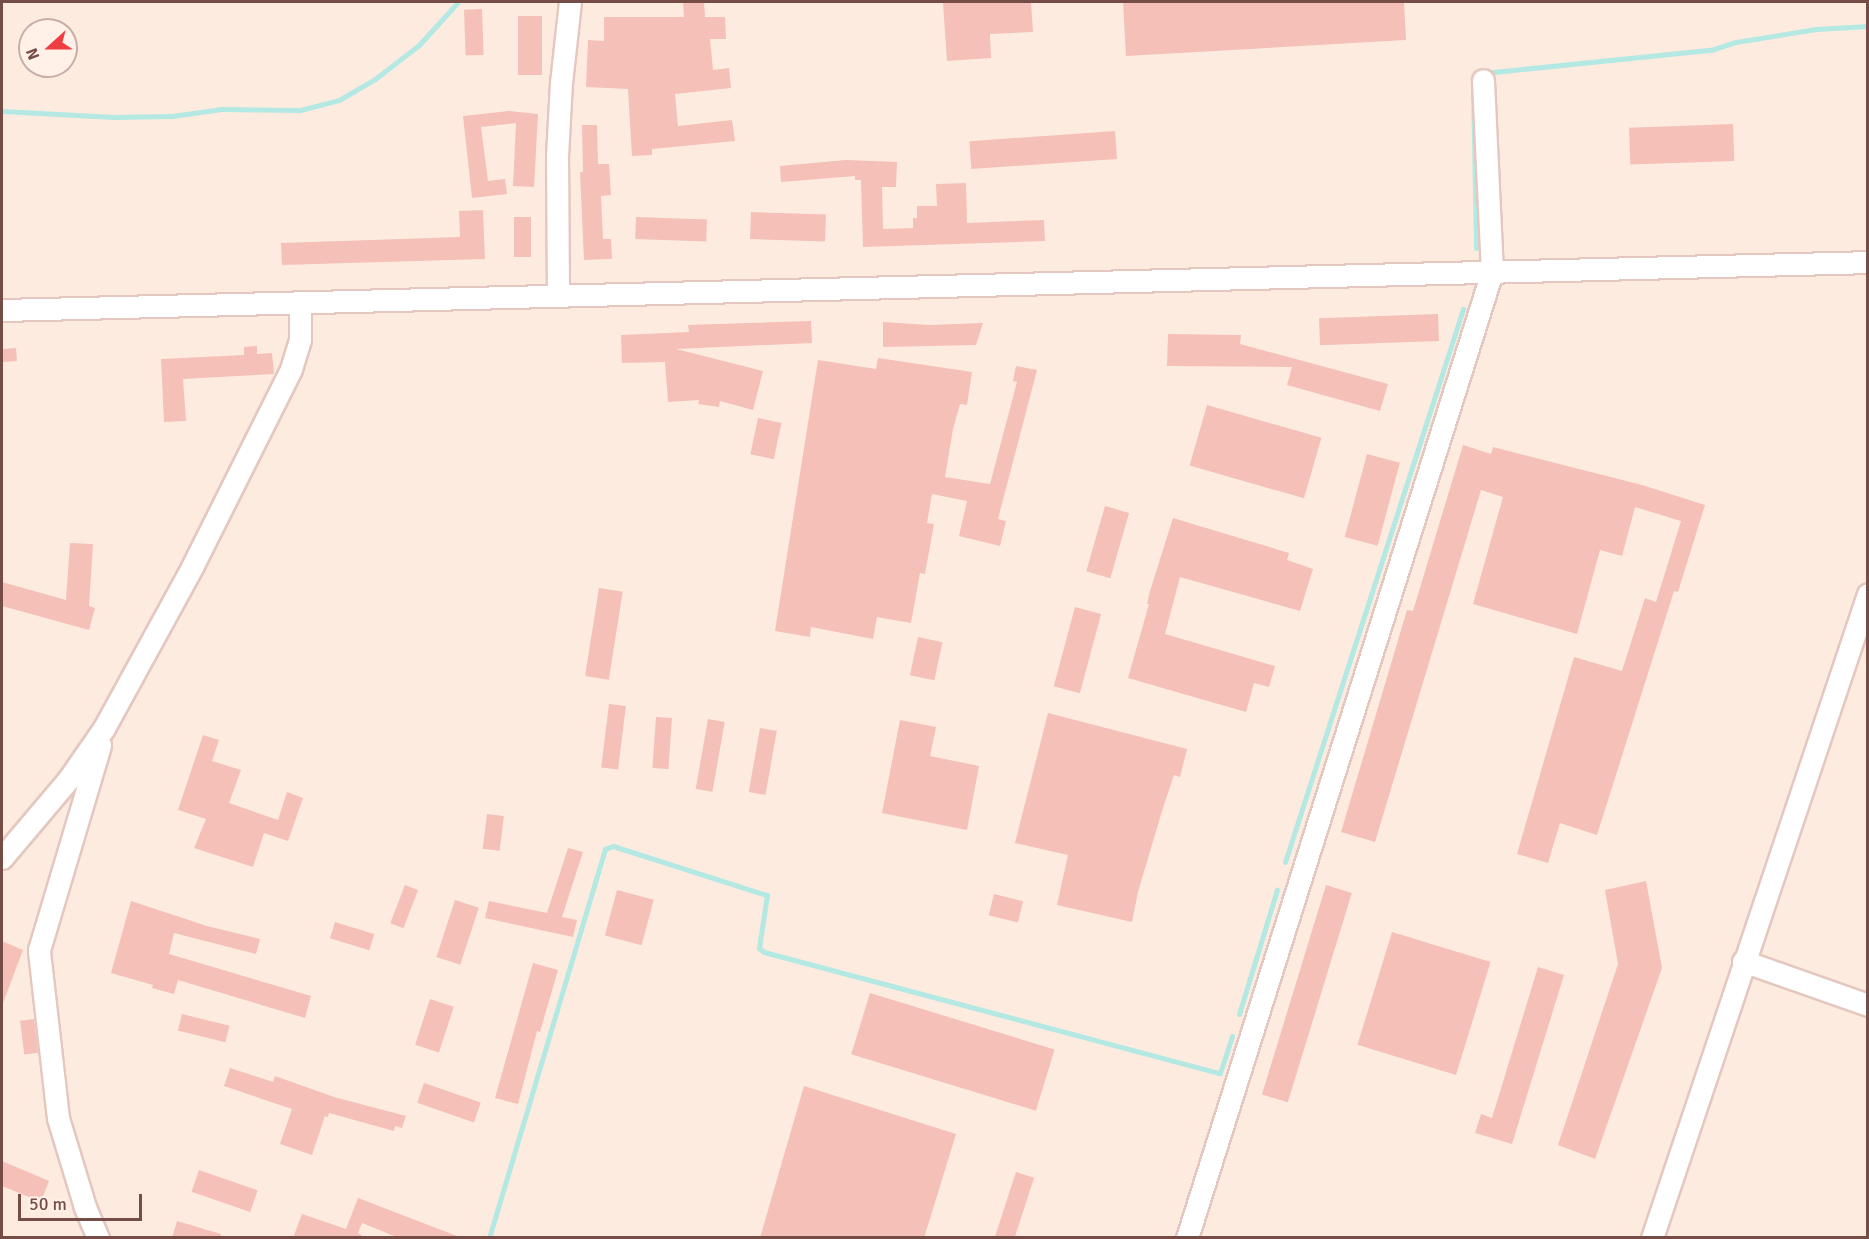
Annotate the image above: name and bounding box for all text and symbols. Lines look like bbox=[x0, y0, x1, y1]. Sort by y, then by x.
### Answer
north arrow bbox=[18, 18, 78, 78]
text: N bbox=[22, 45, 44, 63]
scale bar bbox=[21, 1182, 146, 1220]
text: 50 m bbox=[29, 1193, 67, 1215]

